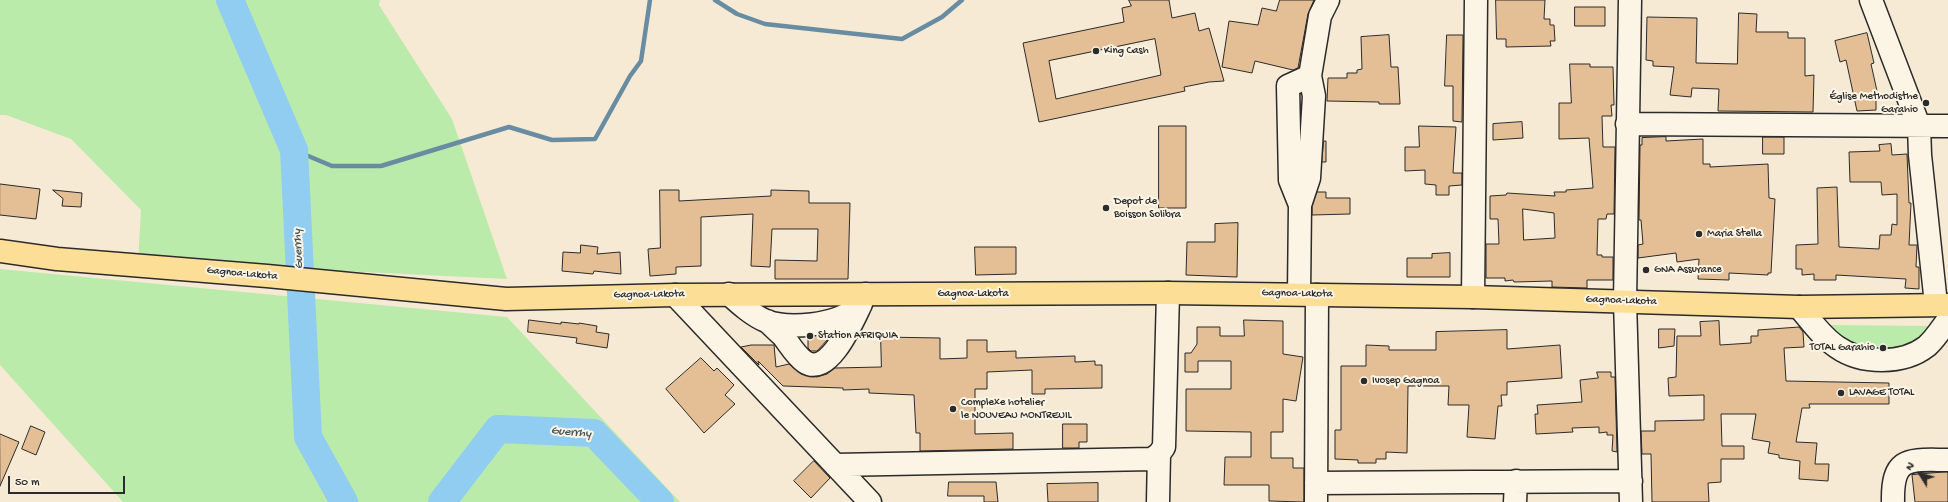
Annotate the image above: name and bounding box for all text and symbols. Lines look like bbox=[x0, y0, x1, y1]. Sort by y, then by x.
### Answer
place label: King Cash bbox=[1104, 44, 1149, 58]
marker: King Cash bbox=[1091, 46, 1101, 56]
place label: Église Methodisthe Garahio bbox=[1829, 90, 1918, 116]
marker: Église Methodisthe Garahio bbox=[1921, 98, 1931, 108]
place label: Depot de Boisson Solibra bbox=[1114, 195, 1181, 221]
marker: Depot de Boisson Solibra bbox=[1101, 203, 1111, 213]
place label: Maria Stella bbox=[1707, 227, 1762, 241]
water label: Guerrhy bbox=[291, 229, 307, 269]
marker: Maria Stella bbox=[1694, 229, 1704, 239]
place label: GNA Assurance bbox=[1654, 263, 1722, 277]
street label: Gagnoa-Lakota bbox=[206, 264, 278, 284]
marker: GNA Assurance bbox=[1641, 265, 1651, 275]
street label: Gagnoa-Lakota bbox=[937, 287, 1009, 301]
street label: Gagnoa-Lakota bbox=[1261, 287, 1333, 301]
street label: Gagnoa-Lakota bbox=[613, 288, 685, 302]
street label: Gagnoa-Lakota bbox=[1585, 293, 1657, 309]
place label: Station AFRIQUIA bbox=[818, 329, 898, 343]
marker: Station AFRIQUIA bbox=[805, 331, 815, 341]
place label: TOTAL Garahio bbox=[1810, 341, 1875, 355]
marker: TOTAL Garahio bbox=[1878, 343, 1888, 353]
place label: Ivosep Gagnoa bbox=[1372, 374, 1439, 388]
marker: Ivosep Gagnoa bbox=[1359, 376, 1369, 386]
place label: LAVAGE TOTAL bbox=[1849, 386, 1914, 400]
marker: LAVAGE TOTAL bbox=[1836, 388, 1846, 398]
place label: Complexe hotelier le NOUVEAU MONTREUIL bbox=[961, 396, 1072, 422]
marker: Complexe hotelier le NOUVEAU MONTREUIL bbox=[948, 404, 958, 414]
water label: Guerrhy bbox=[550, 424, 592, 442]
north arrow bbox=[1900, 454, 1940, 494]
text: N bbox=[1903, 460, 1917, 473]
scale bar bbox=[10, 468, 127, 494]
text: 50 m bbox=[15, 476, 40, 490]

